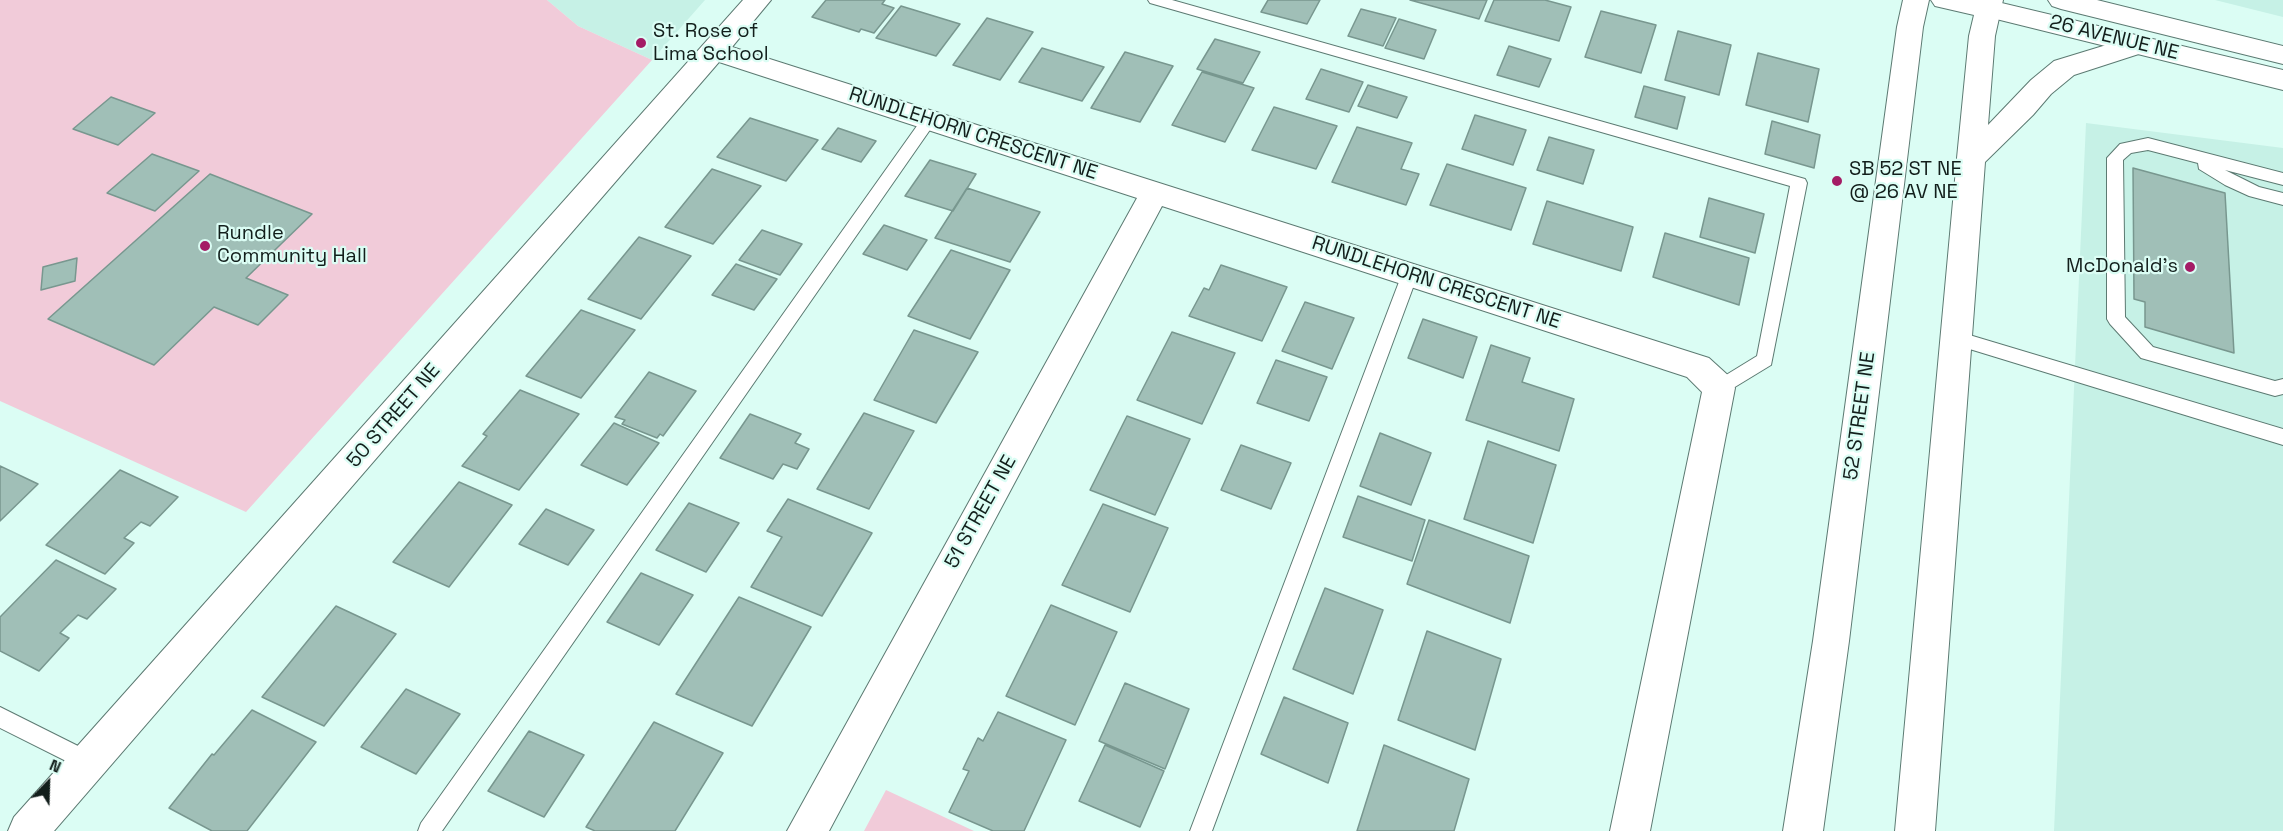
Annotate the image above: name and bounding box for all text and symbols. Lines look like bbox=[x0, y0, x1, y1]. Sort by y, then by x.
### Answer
street label: 26 AVENUE NE bbox=[2047, 10, 2181, 66]
place label: St. Rose of Lima School bbox=[653, 20, 769, 67]
marker: St. Rose of Lima School bbox=[634, 36, 648, 50]
street label: RUNDLEHORN CRESCENT NE bbox=[846, 82, 1100, 186]
place label: SB 52 ST NE @ 26 AV NE bbox=[1849, 158, 1962, 205]
marker: SB 52 ST NE @ 26 AV NE bbox=[1830, 174, 1844, 188]
place label: Rundle Community Hall bbox=[217, 222, 367, 269]
street label: RUNDLEHORN CRESCENT NE bbox=[1309, 231, 1563, 335]
marker: Rundle Community Hall bbox=[198, 239, 212, 253]
place label: McDonald's bbox=[2066, 255, 2178, 279]
marker: McDonald's bbox=[2183, 260, 2197, 274]
street label: 52 STREET NE bbox=[1839, 350, 1881, 482]
street label: 50 STREET NE bbox=[342, 359, 446, 473]
street label: 51 STREET NE bbox=[940, 451, 1022, 573]
north arrow bbox=[18, 753, 78, 813]
text: N bbox=[46, 754, 64, 778]

